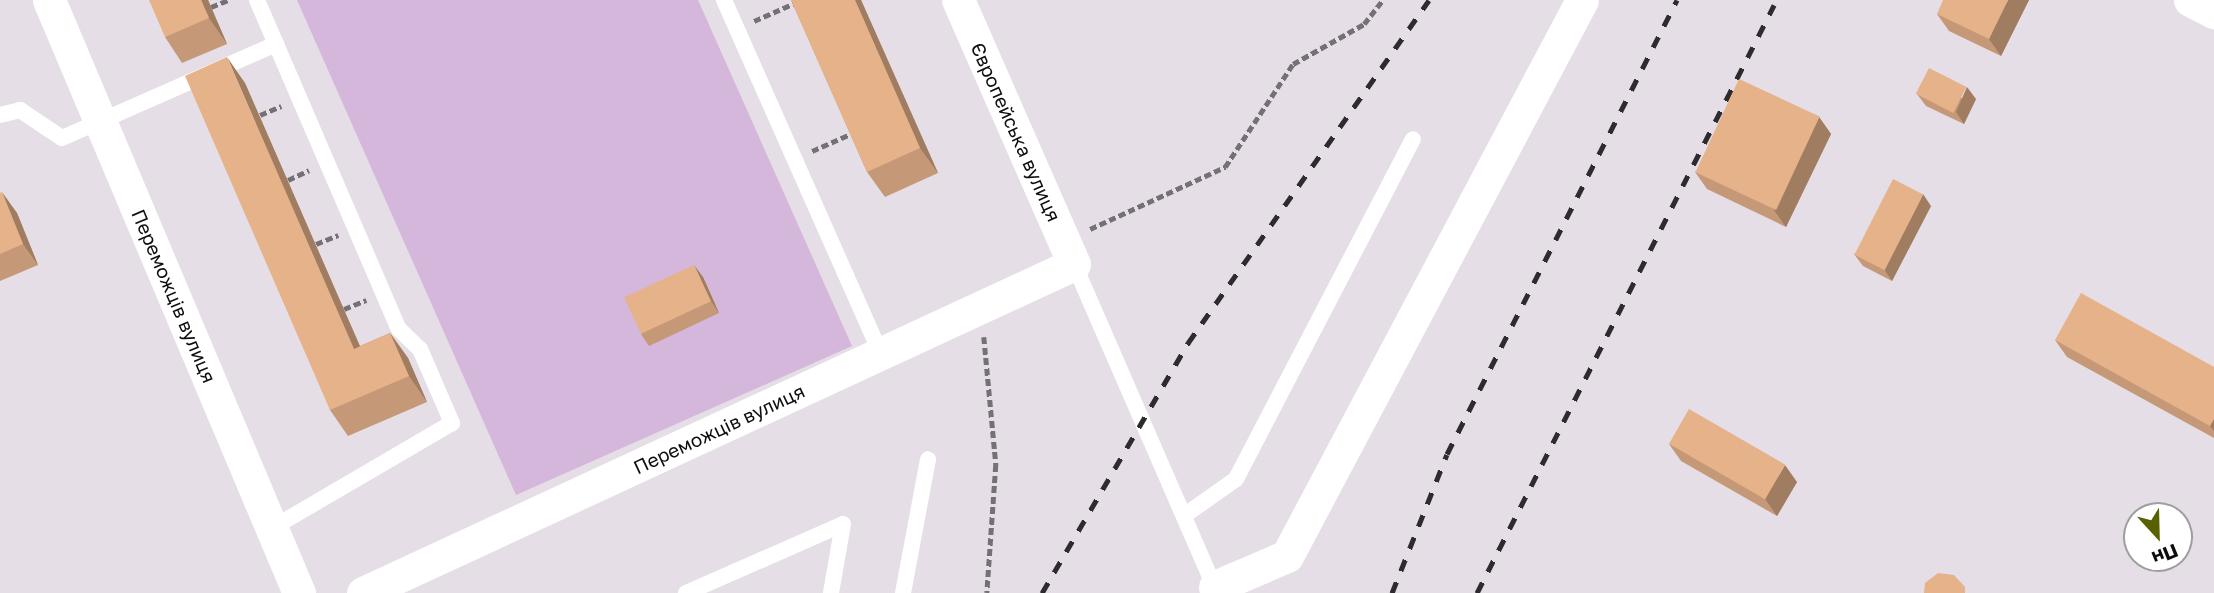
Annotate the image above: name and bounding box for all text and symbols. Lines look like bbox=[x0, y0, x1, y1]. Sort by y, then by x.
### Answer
street label: Європейська вулиця bbox=[966, 39, 1066, 225]
street label: Переможців вулиця bbox=[127, 206, 221, 386]
street label: Переможців вулиця bbox=[630, 379, 808, 479]
north arrow bbox=[2123, 502, 2193, 572]
text: Пн bbox=[2149, 540, 2182, 571]

